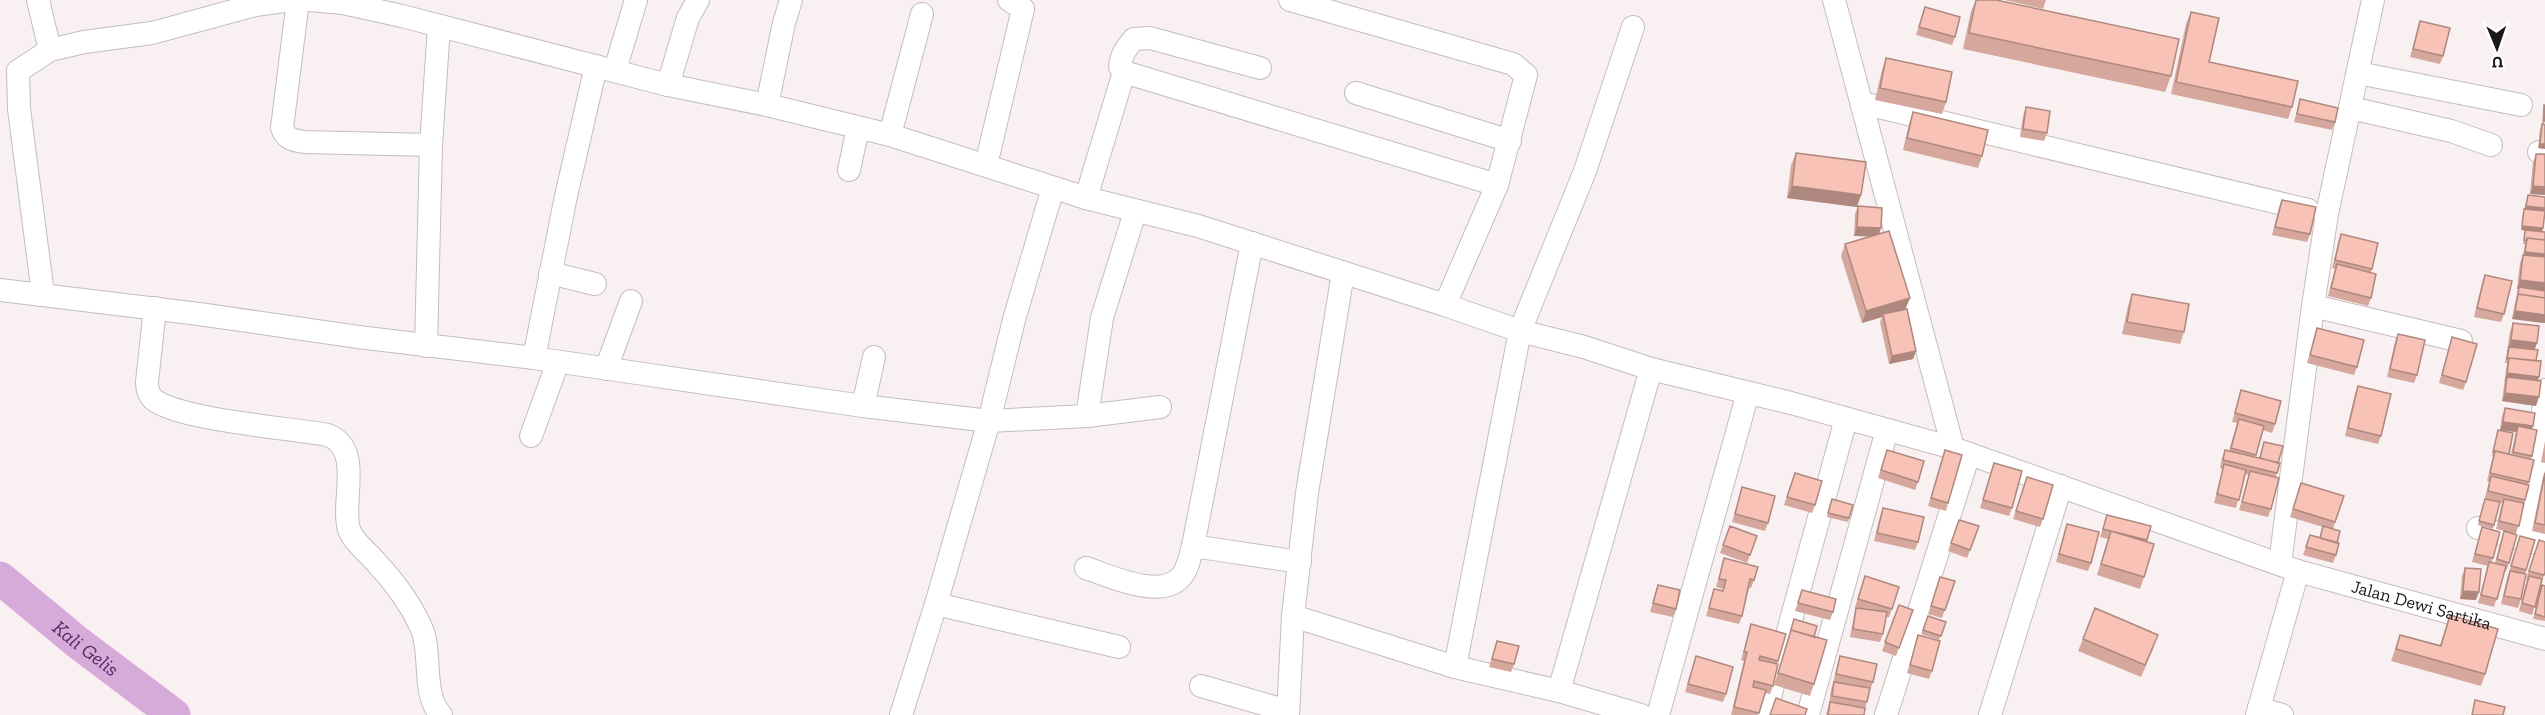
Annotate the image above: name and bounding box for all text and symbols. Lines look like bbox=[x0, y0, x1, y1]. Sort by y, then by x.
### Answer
north arrow bbox=[2467, 18, 2527, 78]
text: U bbox=[2491, 53, 2504, 72]
street label: Jalan Dewi Sartika bbox=[2349, 575, 2494, 635]
water label: Kali Gelis bbox=[48, 615, 124, 681]

